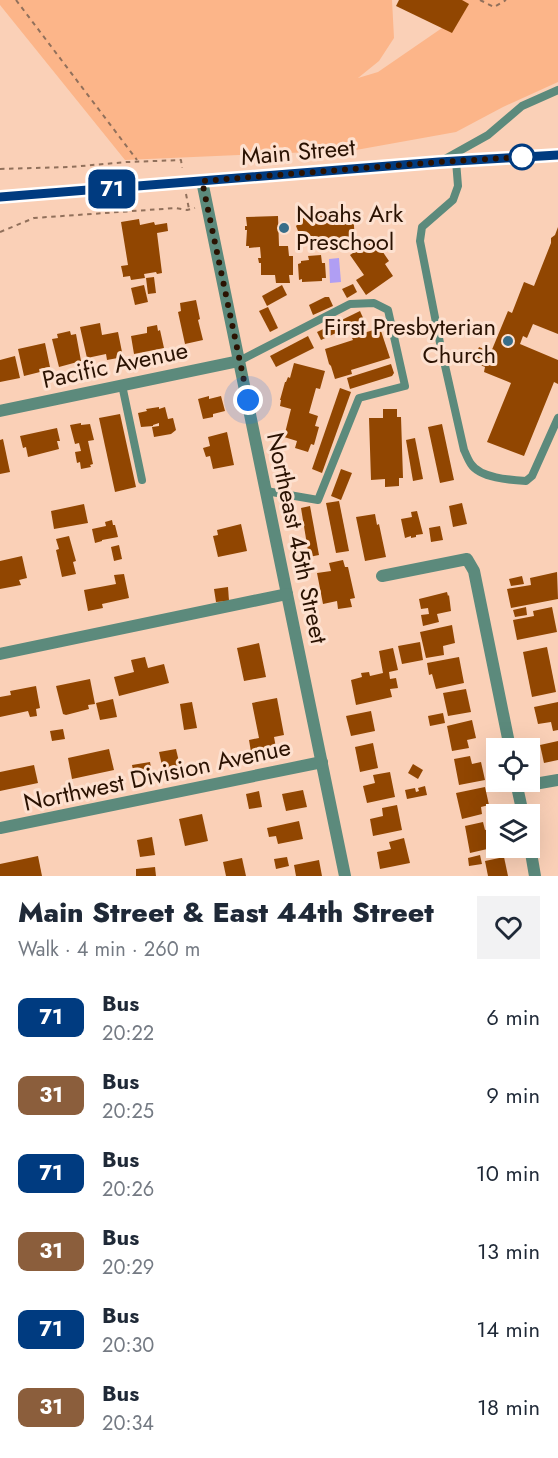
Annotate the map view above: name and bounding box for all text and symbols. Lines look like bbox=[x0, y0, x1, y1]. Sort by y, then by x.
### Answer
street label: Main Street bbox=[240, 129, 357, 174]
unlabelled marker bbox=[509, 144, 535, 170]
line badge: 71 bbox=[85, 170, 139, 208]
text: 71 bbox=[100, 174, 124, 204]
place label: Noahs Ark Preschool bbox=[296, 196, 404, 259]
marker: Noahs Ark Preschool bbox=[277, 221, 291, 235]
place label: First Presbyterian Church bbox=[324, 309, 496, 372]
street label: Pacific Avenue bbox=[39, 332, 191, 397]
marker: First Presbyterian Church bbox=[501, 334, 515, 348]
your location bbox=[233, 385, 263, 415]
street label: Northeast 45th Street bbox=[258, 429, 337, 647]
street label: Northwest Division Avenue bbox=[20, 729, 294, 820]
map controls bbox=[486, 738, 540, 858]
button: locate bbox=[486, 738, 540, 792]
button: layers bbox=[486, 804, 540, 858]
text: Main Street & East 44th Street bbox=[18, 892, 434, 933]
button: heart bbox=[477, 896, 540, 959]
text: Walk · 4 min · 260 m bbox=[18, 935, 200, 964]
text: Bus bbox=[102, 987, 139, 1019]
text: 6 min bbox=[486, 1001, 540, 1033]
text: 71 bbox=[39, 1002, 63, 1032]
text: 20:22 bbox=[102, 1019, 154, 1048]
text: Bus bbox=[102, 1065, 139, 1097]
text: 9 min bbox=[486, 1079, 540, 1111]
text: 31 bbox=[39, 1080, 63, 1110]
text: 20:25 bbox=[102, 1097, 154, 1126]
text: Bus bbox=[102, 1143, 139, 1175]
text: 10 min bbox=[476, 1157, 540, 1189]
text: 71 bbox=[39, 1158, 63, 1188]
text: 20:26 bbox=[102, 1175, 154, 1204]
text: Bus bbox=[102, 1221, 139, 1253]
text: 13 min bbox=[477, 1235, 540, 1267]
text: 31 bbox=[39, 1236, 63, 1266]
text: 20:29 bbox=[102, 1253, 154, 1282]
text: Bus bbox=[102, 1299, 139, 1331]
text: 14 min bbox=[476, 1313, 540, 1345]
text: 71 bbox=[39, 1314, 63, 1344]
text: 20:30 bbox=[102, 1331, 154, 1360]
text: Bus bbox=[102, 1377, 139, 1409]
text: 18 min bbox=[477, 1391, 540, 1423]
text: 31 bbox=[39, 1392, 63, 1422]
text: 20:34 bbox=[102, 1409, 154, 1438]

